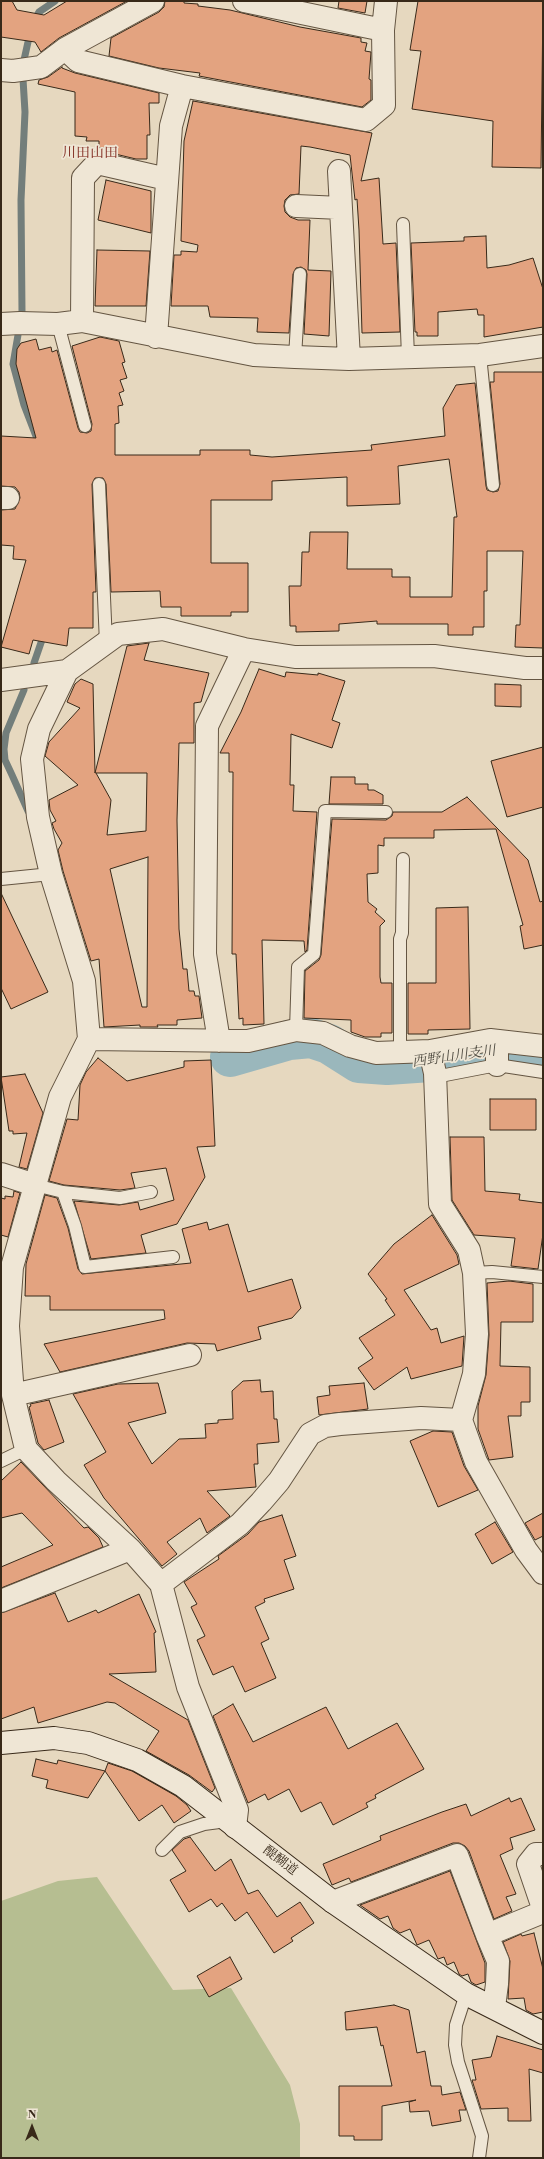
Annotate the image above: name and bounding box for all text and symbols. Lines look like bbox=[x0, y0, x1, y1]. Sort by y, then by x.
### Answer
district label: 川田山田 bbox=[62, 146, 118, 162]
water label: 西野山川支川 bbox=[411, 1043, 497, 1071]
street label: 醍醐道 bbox=[260, 1843, 300, 1879]
north arrow bbox=[12, 2107, 52, 2147]
text: N bbox=[28, 2108, 36, 2122]

